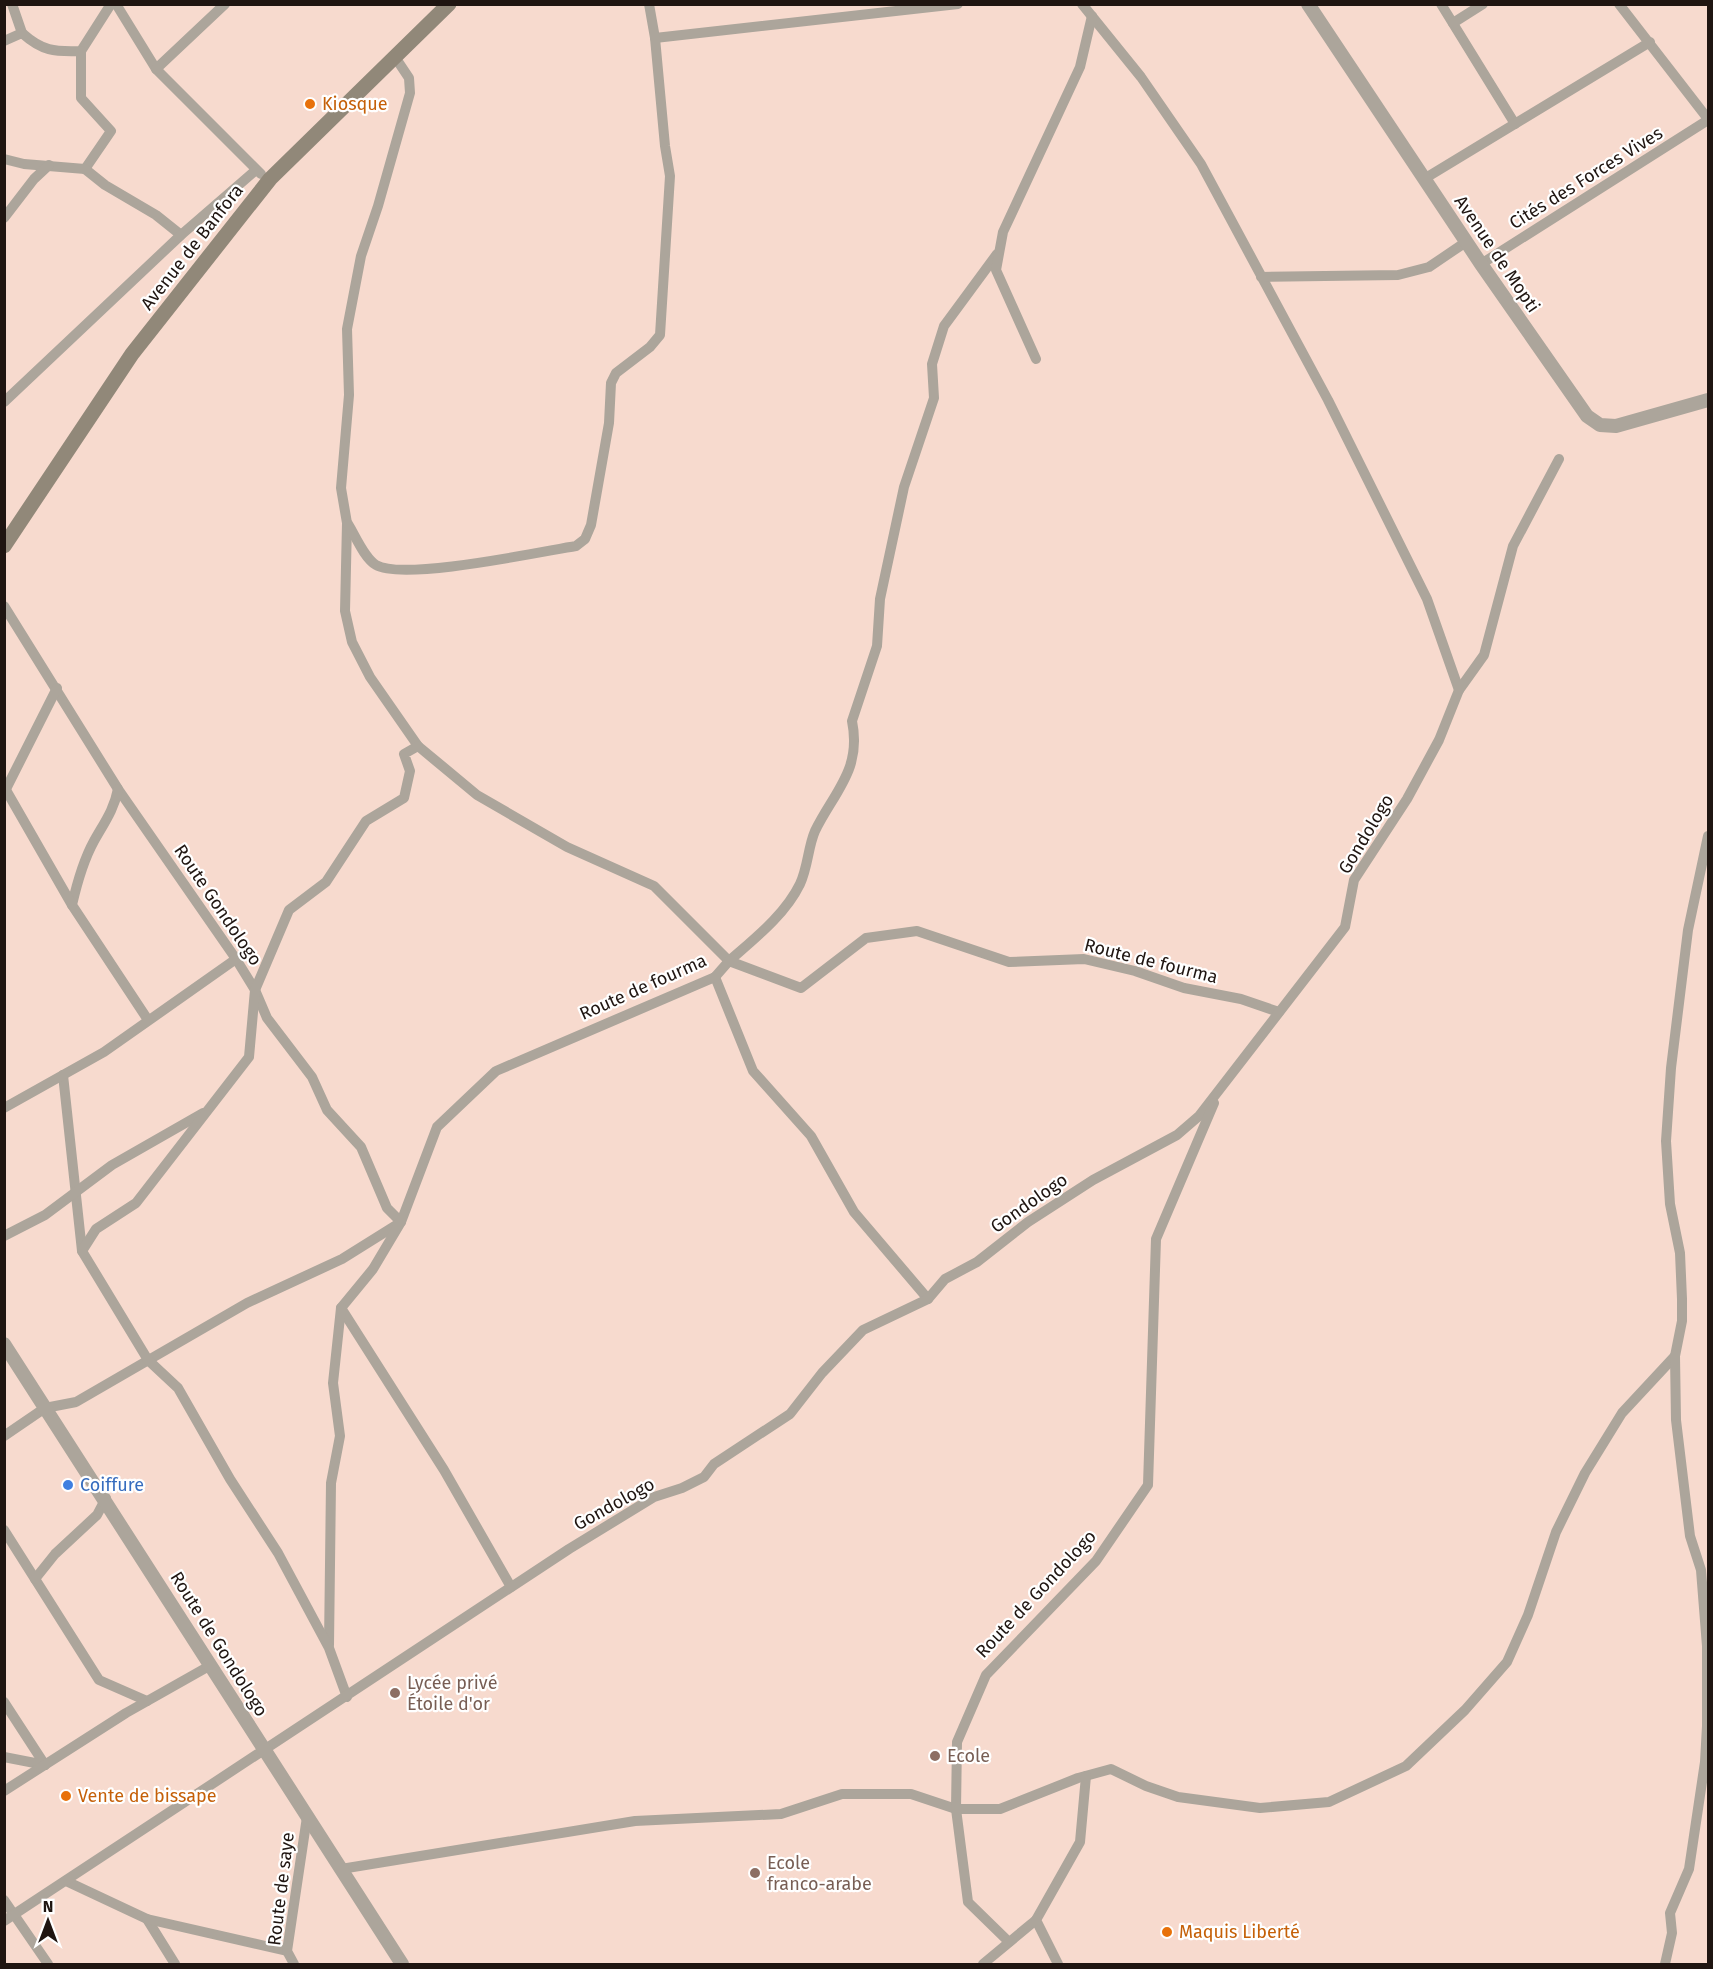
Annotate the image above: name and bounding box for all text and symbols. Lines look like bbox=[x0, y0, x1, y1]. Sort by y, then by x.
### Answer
place label: Kiosque bbox=[322, 93, 388, 115]
marker: Kiosque bbox=[303, 97, 317, 111]
street label: Cités des Forces Vives bbox=[1505, 122, 1667, 234]
street label: Avenue de Banfora bbox=[136, 180, 248, 314]
street label: Avenue de Mopti bbox=[1450, 191, 1544, 317]
street label: Gondologo bbox=[1334, 790, 1398, 878]
street label: Route Gondologo bbox=[169, 840, 267, 970]
street label: Route de fourma bbox=[1082, 934, 1220, 988]
street label: Route de fourma bbox=[576, 949, 710, 1025]
street label: Gondologo bbox=[986, 1168, 1072, 1238]
street label: Gondologo bbox=[570, 1473, 658, 1535]
place label: Coiffure bbox=[80, 1474, 144, 1496]
marker: Coiffure bbox=[61, 1478, 75, 1492]
street label: Route de Gondologo bbox=[971, 1526, 1101, 1662]
street label: Route de Gondologo bbox=[165, 1567, 273, 1721]
place label: Lycée privé Étoile d'or bbox=[407, 1672, 497, 1715]
marker: Lycée privé Étoile d'or bbox=[388, 1686, 402, 1700]
place label: Ecole bbox=[947, 1745, 990, 1767]
marker: Ecole bbox=[928, 1749, 942, 1763]
place label: Vente de bissape bbox=[78, 1785, 217, 1807]
marker: Vente de bissape bbox=[59, 1789, 73, 1803]
street label: Route de saye bbox=[263, 1831, 299, 1947]
place label: Ecole franco-arabe bbox=[767, 1852, 872, 1895]
marker: Ecole franco-arabe bbox=[748, 1866, 762, 1880]
north arrow bbox=[18, 1891, 78, 1951]
text: N bbox=[43, 1897, 53, 1916]
place label: Maquis Liberté bbox=[1179, 1921, 1300, 1943]
marker: Maquis Liberté bbox=[1160, 1925, 1174, 1939]

